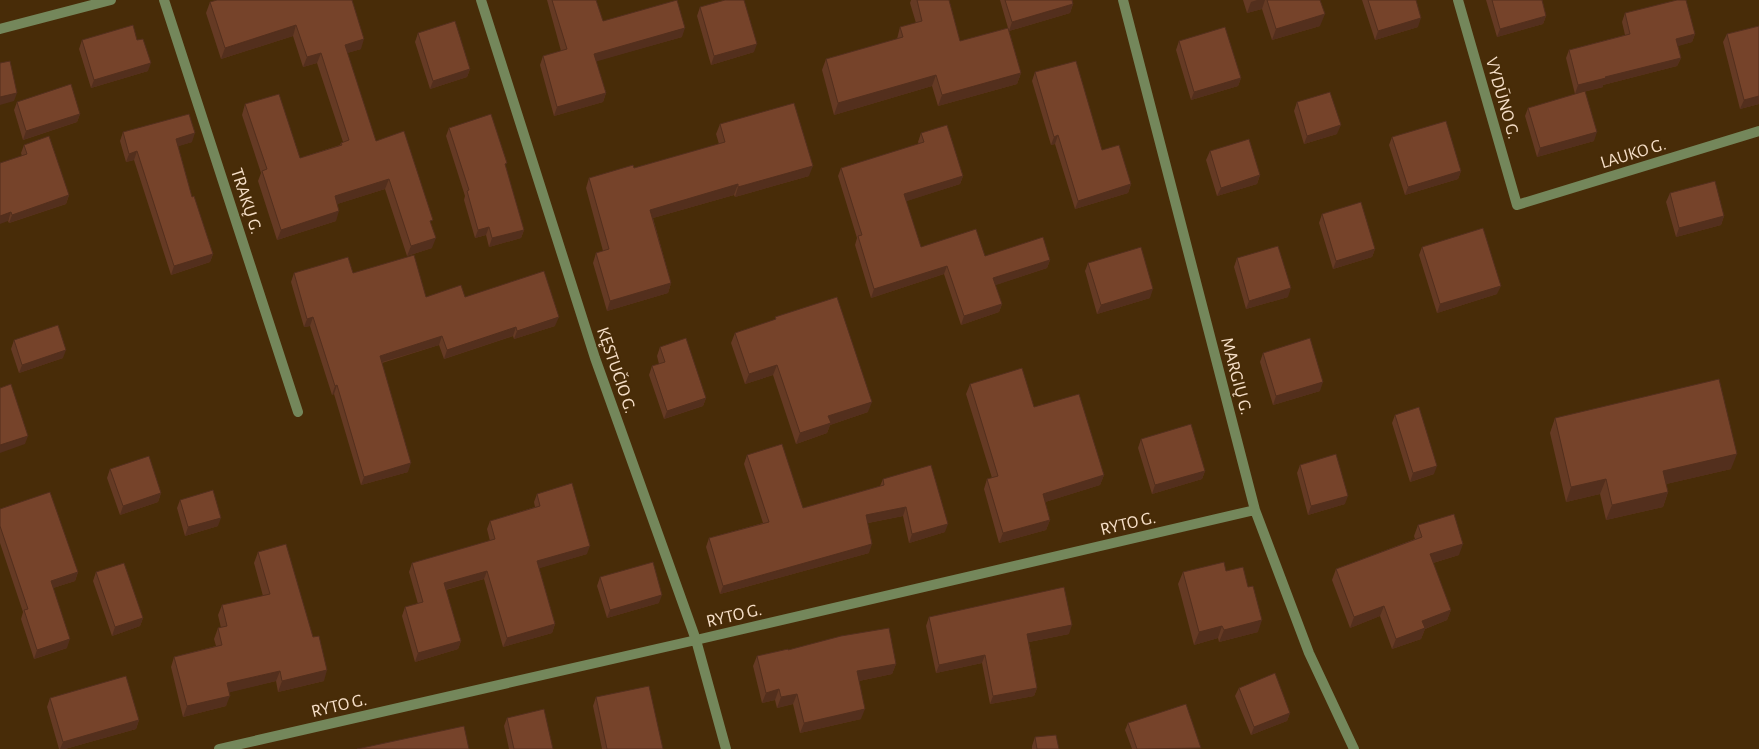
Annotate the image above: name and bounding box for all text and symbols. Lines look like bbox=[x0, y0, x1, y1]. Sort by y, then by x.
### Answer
street label: VYDŪNO G. bbox=[1482, 55, 1524, 141]
street label: LAUKO G. bbox=[1598, 135, 1668, 172]
street label: TRAKŲ G. bbox=[227, 166, 265, 237]
street label: KĘSTUČIO G. bbox=[593, 324, 642, 416]
street label: MARGIŲ G. bbox=[1217, 336, 1255, 417]
street label: RYTO G. bbox=[1099, 509, 1158, 539]
street label: RYTO G. bbox=[705, 601, 764, 631]
street label: RYTO G. bbox=[310, 691, 369, 721]

